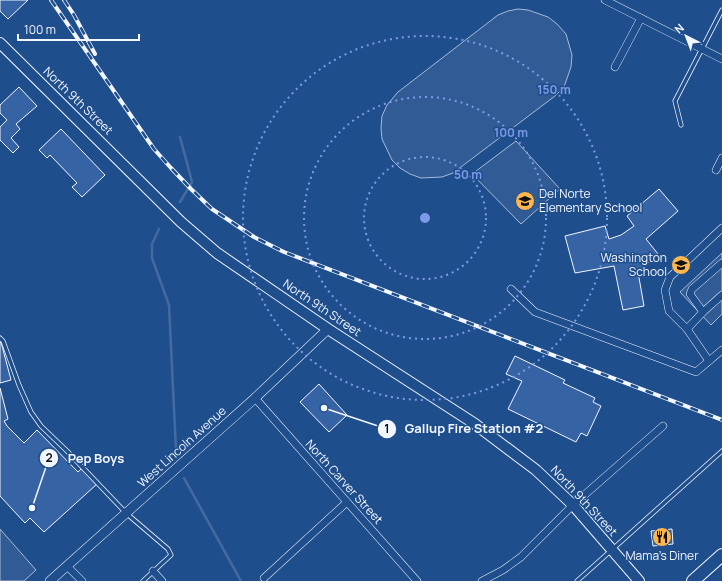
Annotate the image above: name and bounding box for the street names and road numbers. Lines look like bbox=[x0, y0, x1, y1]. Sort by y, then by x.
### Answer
street label: North 9th Street bbox=[40, 63, 117, 138]
street label: North 9th Street bbox=[280, 275, 365, 340]
street label: West Lincoln Avenue bbox=[134, 402, 230, 491]
street label: North Carver Street bbox=[302, 436, 387, 528]
street label: North 9th Street bbox=[547, 462, 622, 540]

